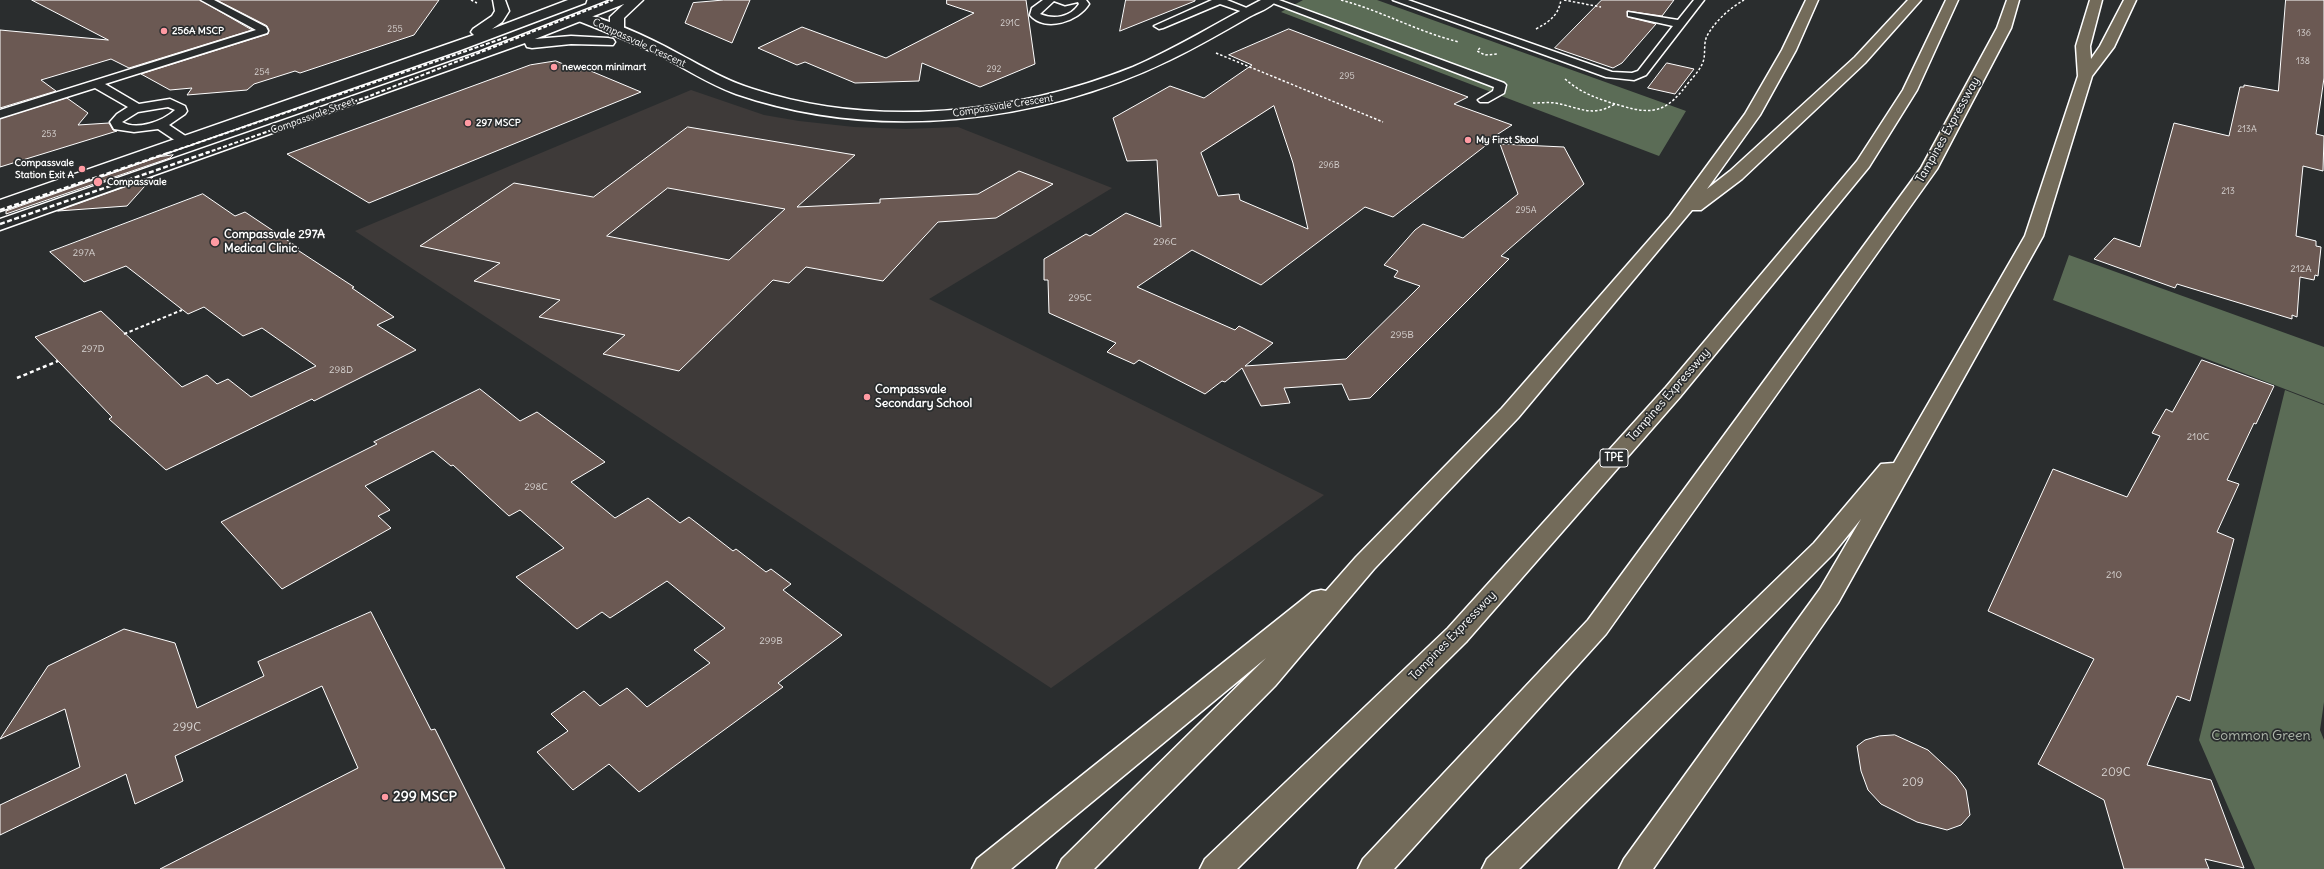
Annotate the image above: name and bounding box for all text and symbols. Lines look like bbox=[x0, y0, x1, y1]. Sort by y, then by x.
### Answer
street label: Compassvale Crescent bbox=[590, 16, 688, 70]
house number: 291C bbox=[1000, 18, 1020, 28]
house number: 255 bbox=[387, 24, 403, 34]
place label: 256A MSCP bbox=[172, 25, 224, 37]
marker: 256A MSCP bbox=[159, 26, 169, 36]
house number: 136 bbox=[2297, 28, 2311, 38]
house number: 138 bbox=[2296, 56, 2310, 66]
place label: newecon minimart bbox=[562, 61, 646, 73]
marker: newecon minimart bbox=[549, 62, 559, 72]
house number: 292 bbox=[986, 64, 1002, 74]
house number: 254 bbox=[254, 67, 270, 77]
house number: 295 bbox=[1339, 71, 1355, 81]
street label: Tampines Expressway bbox=[1913, 75, 1983, 185]
street label: Compassvale Crescent bbox=[952, 92, 1054, 120]
street label: Compassvale Street bbox=[269, 95, 357, 137]
place label: 297 MSCP bbox=[476, 117, 521, 129]
marker: 297 MSCP bbox=[463, 118, 473, 128]
house number: 213A bbox=[2237, 124, 2257, 134]
house number: 253 bbox=[41, 129, 57, 139]
place label: My First Skool bbox=[1476, 134, 1538, 146]
marker: My First Skool bbox=[1463, 135, 1473, 145]
place label: Compassvale Station Exit A bbox=[14, 157, 74, 180]
house number: 296B bbox=[1318, 160, 1340, 170]
marker: Compassvale Station Exit A bbox=[77, 164, 87, 174]
marker: Compassvale bbox=[92, 176, 104, 188]
place label: Compassvale bbox=[107, 176, 167, 188]
house number: 213 bbox=[2221, 186, 2235, 196]
house number: 295A bbox=[1515, 205, 1537, 215]
place label: Compassvale 297A Medical Clinic bbox=[224, 228, 325, 256]
marker: Compassvale 297A Medical Clinic bbox=[209, 236, 221, 248]
house number: 296C bbox=[1153, 236, 1177, 248]
house number: 297A bbox=[73, 247, 95, 259]
house number: 212A bbox=[2290, 263, 2312, 275]
house number: 295C bbox=[1068, 292, 1092, 304]
house number: 295B bbox=[1390, 329, 1414, 341]
house number: 297D bbox=[81, 343, 105, 355]
street label: Tampines Expressway bbox=[1625, 345, 1713, 445]
house number: 298D bbox=[329, 364, 353, 376]
place label: Compassvale Secondary School bbox=[875, 383, 972, 411]
marker: Compassvale Secondary School bbox=[862, 392, 872, 402]
house number: 210C bbox=[2187, 431, 2209, 443]
road number: TPE bbox=[1600, 449, 1628, 467]
house number: 298C bbox=[524, 481, 548, 493]
house number: 210 bbox=[2106, 569, 2122, 581]
street label: Tampines Expressway bbox=[1407, 588, 1499, 684]
house number: 299B bbox=[759, 635, 783, 647]
house number: 299C bbox=[173, 721, 201, 735]
park label: Common Green bbox=[2211, 728, 2311, 744]
house number: 209C bbox=[2101, 766, 2131, 780]
house number: 209 bbox=[1902, 776, 1924, 790]
place label: 299 MSCP bbox=[393, 789, 457, 805]
marker: 299 MSCP bbox=[380, 792, 390, 802]

